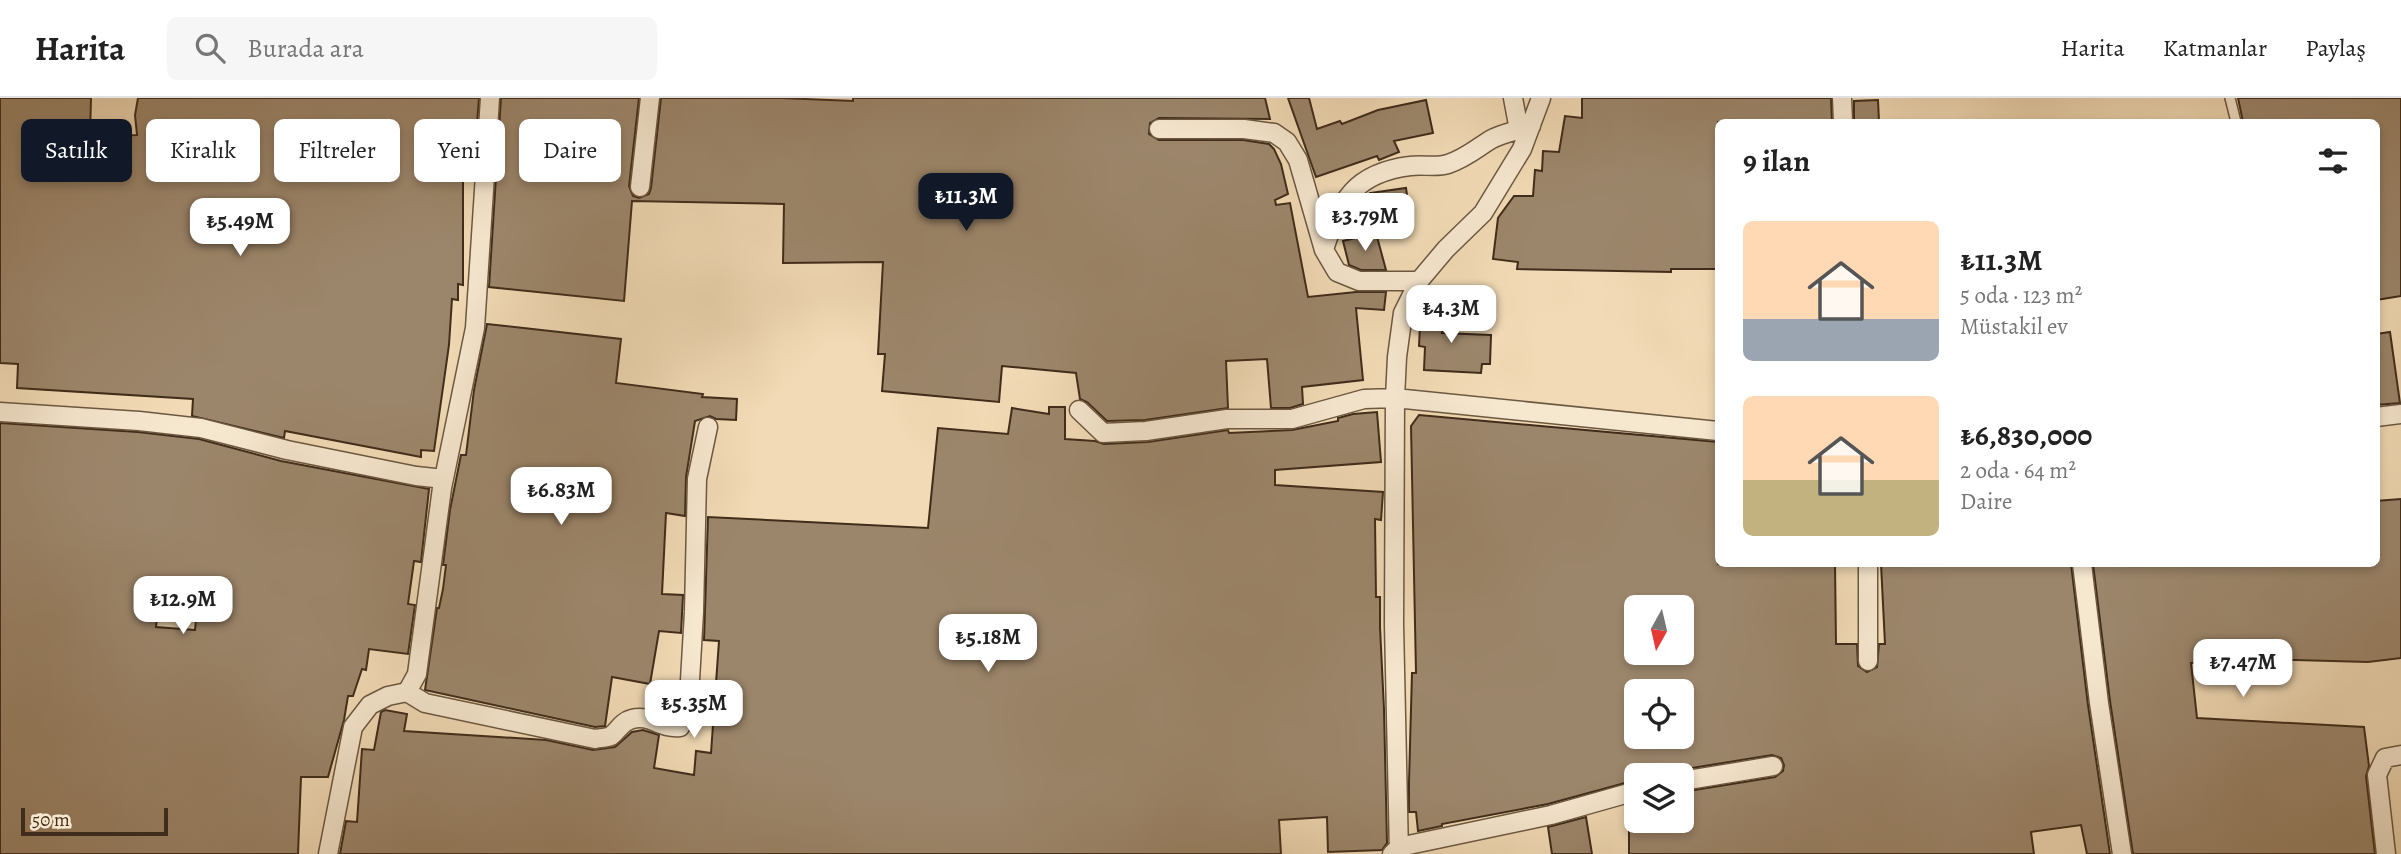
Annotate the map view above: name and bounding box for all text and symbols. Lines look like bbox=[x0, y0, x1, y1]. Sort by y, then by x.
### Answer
search box bbox=[167, 17, 657, 80]
text: Harita bbox=[35, 26, 125, 71]
icon: search bbox=[191, 29, 229, 67]
text: Burada ara bbox=[247, 31, 364, 66]
text: Harita bbox=[2061, 32, 2125, 64]
text: Katmanlar bbox=[2163, 32, 2267, 64]
text: Paylaş bbox=[2305, 32, 2366, 64]
chip: Satılık bbox=[21, 119, 132, 182]
chip: Kiralık bbox=[146, 119, 260, 182]
chip: Filtreler bbox=[274, 119, 400, 182]
chip: Yeni bbox=[414, 119, 505, 182]
chip: Daire bbox=[519, 119, 621, 182]
text: 9 ilan bbox=[1743, 141, 1810, 181]
icon: filters bbox=[2314, 142, 2352, 180]
pin: ₺11.3M bbox=[909, 174, 1023, 233]
text: ₺11.3M bbox=[934, 180, 998, 211]
pin: ₺3.79M bbox=[1308, 194, 1422, 253]
pin: ₺5.49M bbox=[183, 198, 297, 258]
text: ₺3.79M bbox=[1331, 200, 1399, 231]
text: ₺5.49M bbox=[206, 205, 274, 236]
text: ₺11.3M bbox=[1960, 240, 2043, 280]
icon: home bbox=[1799, 249, 1883, 333]
text: 5 oda · 123 m² bbox=[1960, 280, 2082, 311]
pin: ₺4.3M bbox=[1402, 286, 1500, 345]
text: ₺4.3M bbox=[1422, 292, 1480, 323]
text: Müstakil ev bbox=[1960, 311, 2068, 342]
text: ₺6,830,000 bbox=[1960, 415, 2092, 455]
icon: home bbox=[1799, 424, 1883, 508]
text: 2 oda · 64 m² bbox=[1960, 455, 2076, 486]
pin: ₺6.83M bbox=[504, 468, 618, 527]
text: ₺6.83M bbox=[527, 474, 595, 505]
text: Daire bbox=[1960, 486, 2012, 517]
pin: ₺12.9M bbox=[126, 576, 240, 636]
text: ₺12.9M bbox=[150, 583, 216, 614]
north arrow bbox=[1624, 595, 1694, 665]
map controls bbox=[1624, 595, 1694, 833]
pin: ₺5.18M bbox=[931, 614, 1045, 674]
text: ₺5.18M bbox=[955, 621, 1021, 652]
pin: ₺7.47M bbox=[2186, 640, 2300, 699]
text: ₺7.47M bbox=[2209, 646, 2277, 677]
button: locate bbox=[1624, 679, 1694, 749]
pin: ₺5.35M bbox=[637, 680, 751, 740]
text: ₺5.35M bbox=[661, 687, 727, 718]
button: layers bbox=[1624, 763, 1694, 833]
scale bar bbox=[21, 805, 168, 837]
text: 50 m bbox=[32, 807, 70, 833]

